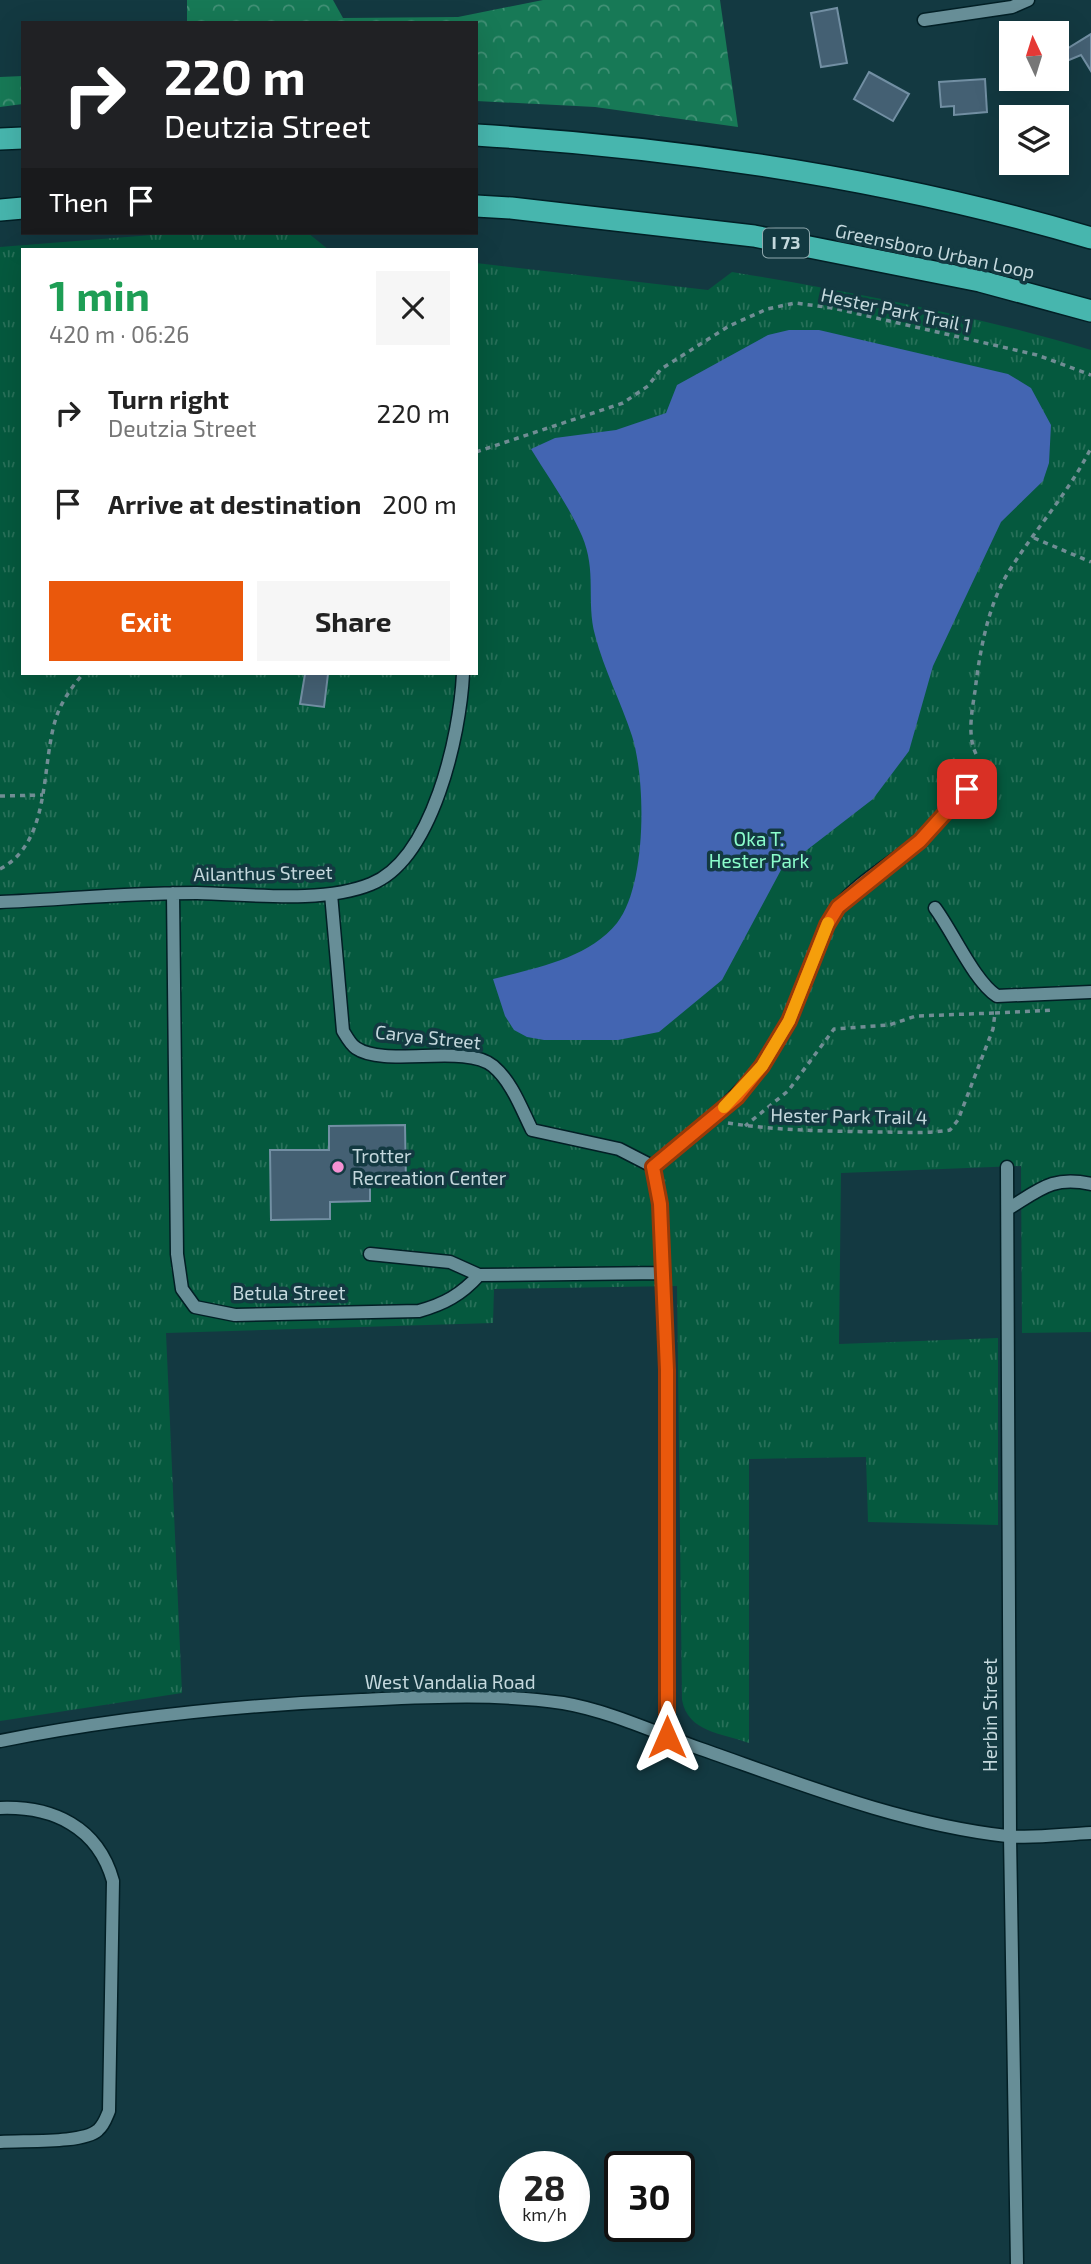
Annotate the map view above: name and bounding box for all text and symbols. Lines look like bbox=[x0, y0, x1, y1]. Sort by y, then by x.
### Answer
north arrow bbox=[999, 21, 1069, 91]
map controls bbox=[999, 21, 1069, 175]
text: 220 m bbox=[164, 46, 306, 105]
icon: right bbox=[49, 49, 140, 140]
button: layers bbox=[999, 105, 1069, 175]
text: Deutzia Street bbox=[164, 106, 371, 144]
icon: arrive bbox=[122, 182, 160, 220]
text: Then bbox=[49, 186, 108, 217]
street label: Greensboro Urban Loop bbox=[833, 218, 1037, 283]
road number: I 73 bbox=[763, 229, 809, 258]
text: 1 min bbox=[49, 269, 150, 319]
button: close bbox=[376, 271, 450, 345]
street label: Hester Park Trail 1 bbox=[819, 282, 973, 337]
text: 420 m · 06:26 bbox=[49, 320, 189, 348]
text: Turn right bbox=[108, 383, 229, 414]
icon: right bbox=[49, 394, 87, 432]
text: 220 m bbox=[377, 397, 450, 428]
text: Deutzia Street bbox=[108, 414, 257, 442]
icon: arrive bbox=[49, 485, 87, 523]
text: Arrive at destination bbox=[108, 488, 361, 519]
text: 200 m bbox=[382, 488, 457, 519]
button: Exit bbox=[49, 581, 243, 661]
button: Share bbox=[257, 581, 450, 661]
pin bbox=[937, 759, 997, 819]
icon: arrive bbox=[948, 770, 986, 808]
park label: Oka T. Hester Park bbox=[709, 827, 809, 872]
street label: Ailanthus Street bbox=[193, 860, 333, 885]
street label: Carya Street bbox=[374, 1020, 482, 1053]
street label: Hester Park Trail 4 bbox=[770, 1103, 928, 1128]
place label: Trotter Recreation Center bbox=[352, 1144, 507, 1189]
marker: Trotter Recreation Center bbox=[330, 1159, 346, 1175]
street label: Betula Street bbox=[232, 1281, 346, 1304]
street label: Herbin Street bbox=[978, 1658, 1001, 1772]
street label: West Vandalia Road bbox=[364, 1670, 536, 1693]
position arrow bbox=[630, 1700, 704, 1774]
speed limit sign: 30 bbox=[604, 2151, 695, 2242]
text: 28 bbox=[523, 2166, 566, 2208]
text: km/h bbox=[522, 2203, 567, 2225]

